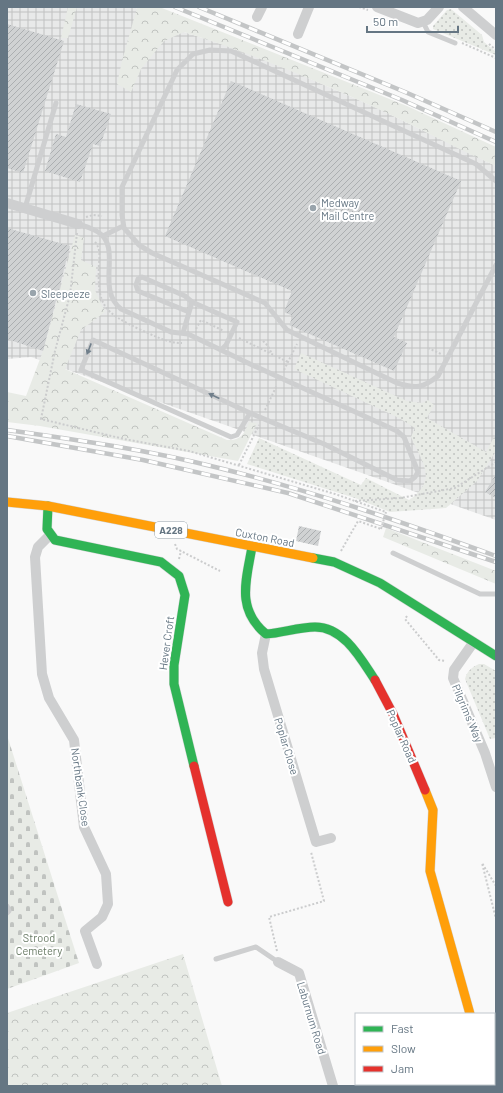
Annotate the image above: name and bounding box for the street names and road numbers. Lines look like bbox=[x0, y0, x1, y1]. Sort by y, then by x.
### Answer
road number: A228 bbox=[155, 522, 187, 538]
street label: Cuxton Road bbox=[234, 525, 296, 549]
street label: Hever Croft bbox=[156, 615, 176, 671]
street label: Pilgrims' Way bbox=[450, 682, 486, 744]
street label: Poplar Road bbox=[384, 707, 420, 765]
street label: Poplar Close bbox=[272, 716, 302, 776]
street label: Northbank Close bbox=[69, 747, 93, 827]
street label: Laburnum Road bbox=[295, 980, 329, 1056]

